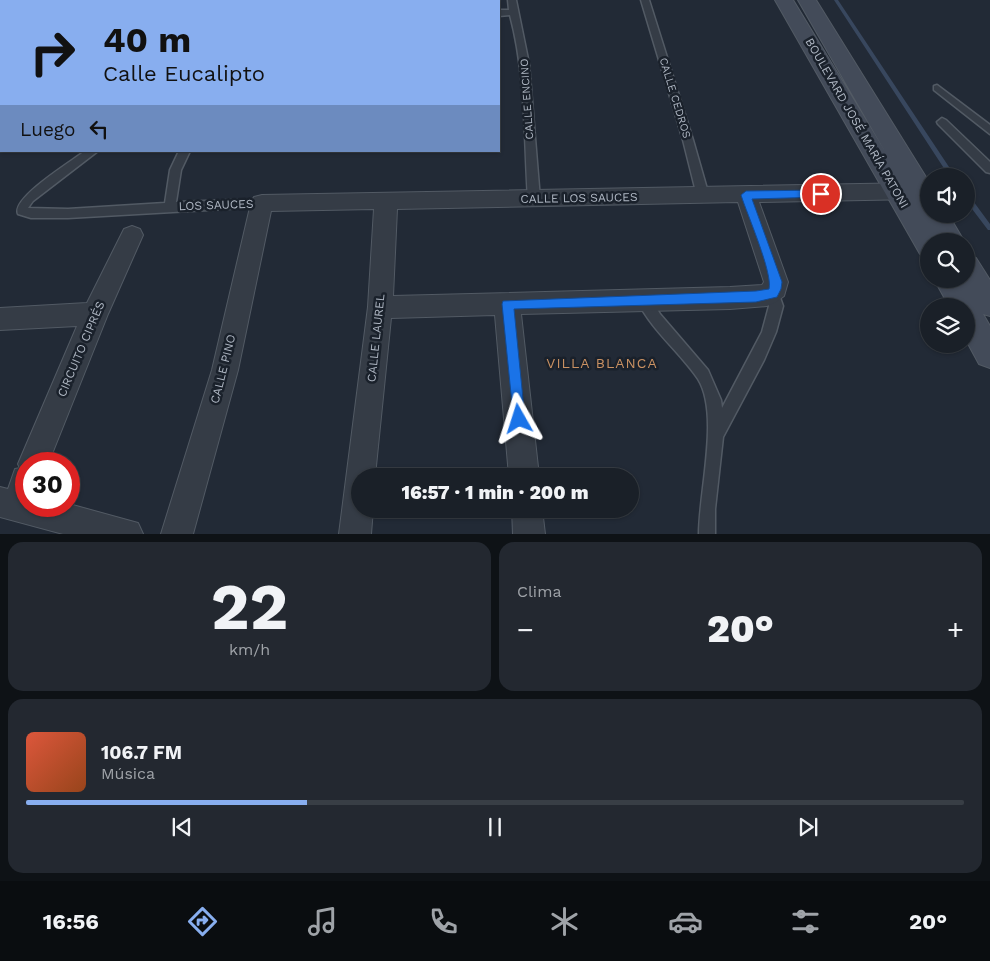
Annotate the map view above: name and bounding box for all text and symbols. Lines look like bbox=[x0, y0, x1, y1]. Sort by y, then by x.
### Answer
text: 40 m bbox=[103, 19, 191, 61]
icon: right bbox=[20, 20, 85, 85]
street label: BOULEVARD JOSÉ MARÍA PATONI bbox=[802, 36, 912, 210]
street label: CALLE CEDROS bbox=[657, 56, 693, 140]
street label: CALLE ENCINO bbox=[518, 58, 536, 140]
text: Calle Eucalipto bbox=[103, 61, 265, 86]
icon: left bbox=[85, 115, 113, 143]
text: Luego bbox=[20, 118, 75, 141]
map controls bbox=[920, 168, 975, 353]
button: sound bbox=[920, 168, 975, 223]
pin bbox=[800, 173, 842, 215]
icon: arrive bbox=[807, 180, 835, 208]
street label: CALLE LOS SAUCES bbox=[520, 190, 638, 206]
street label: LOS SAUCES bbox=[178, 197, 254, 213]
button: search bbox=[920, 233, 975, 288]
street label: CALLE LAUREL bbox=[364, 293, 388, 383]
button: layers bbox=[920, 298, 975, 353]
street label: CIRCUITO CIPRÉS bbox=[55, 299, 107, 399]
street label: CALLE PINO bbox=[208, 333, 238, 405]
district label: VILLA BLANCA bbox=[546, 355, 658, 371]
position arrow bbox=[492, 392, 544, 444]
speed limit sign: 30 bbox=[15, 452, 80, 517]
text: 16:57 · 1 min · 200 m bbox=[402, 481, 588, 504]
text: 22 bbox=[211, 569, 288, 645]
text: Clima bbox=[517, 582, 561, 601]
text: 20° bbox=[707, 607, 774, 651]
text: − bbox=[517, 613, 534, 646]
text: + bbox=[947, 613, 964, 646]
text: km/h bbox=[229, 640, 270, 659]
text: 106.7 FM bbox=[101, 741, 182, 764]
text: Música bbox=[101, 764, 155, 783]
icon: previous bbox=[168, 813, 196, 841]
icon: pause bbox=[481, 813, 509, 841]
icon: next bbox=[794, 813, 822, 841]
icon: directions bbox=[185, 904, 220, 939]
icon: music bbox=[305, 904, 340, 939]
icon: phone bbox=[426, 904, 461, 939]
icon: climate bbox=[547, 904, 582, 939]
icon: car bbox=[668, 904, 703, 939]
icon: filters bbox=[788, 904, 823, 939]
text: 16:56 bbox=[43, 909, 99, 934]
text: 20° bbox=[909, 909, 947, 934]

